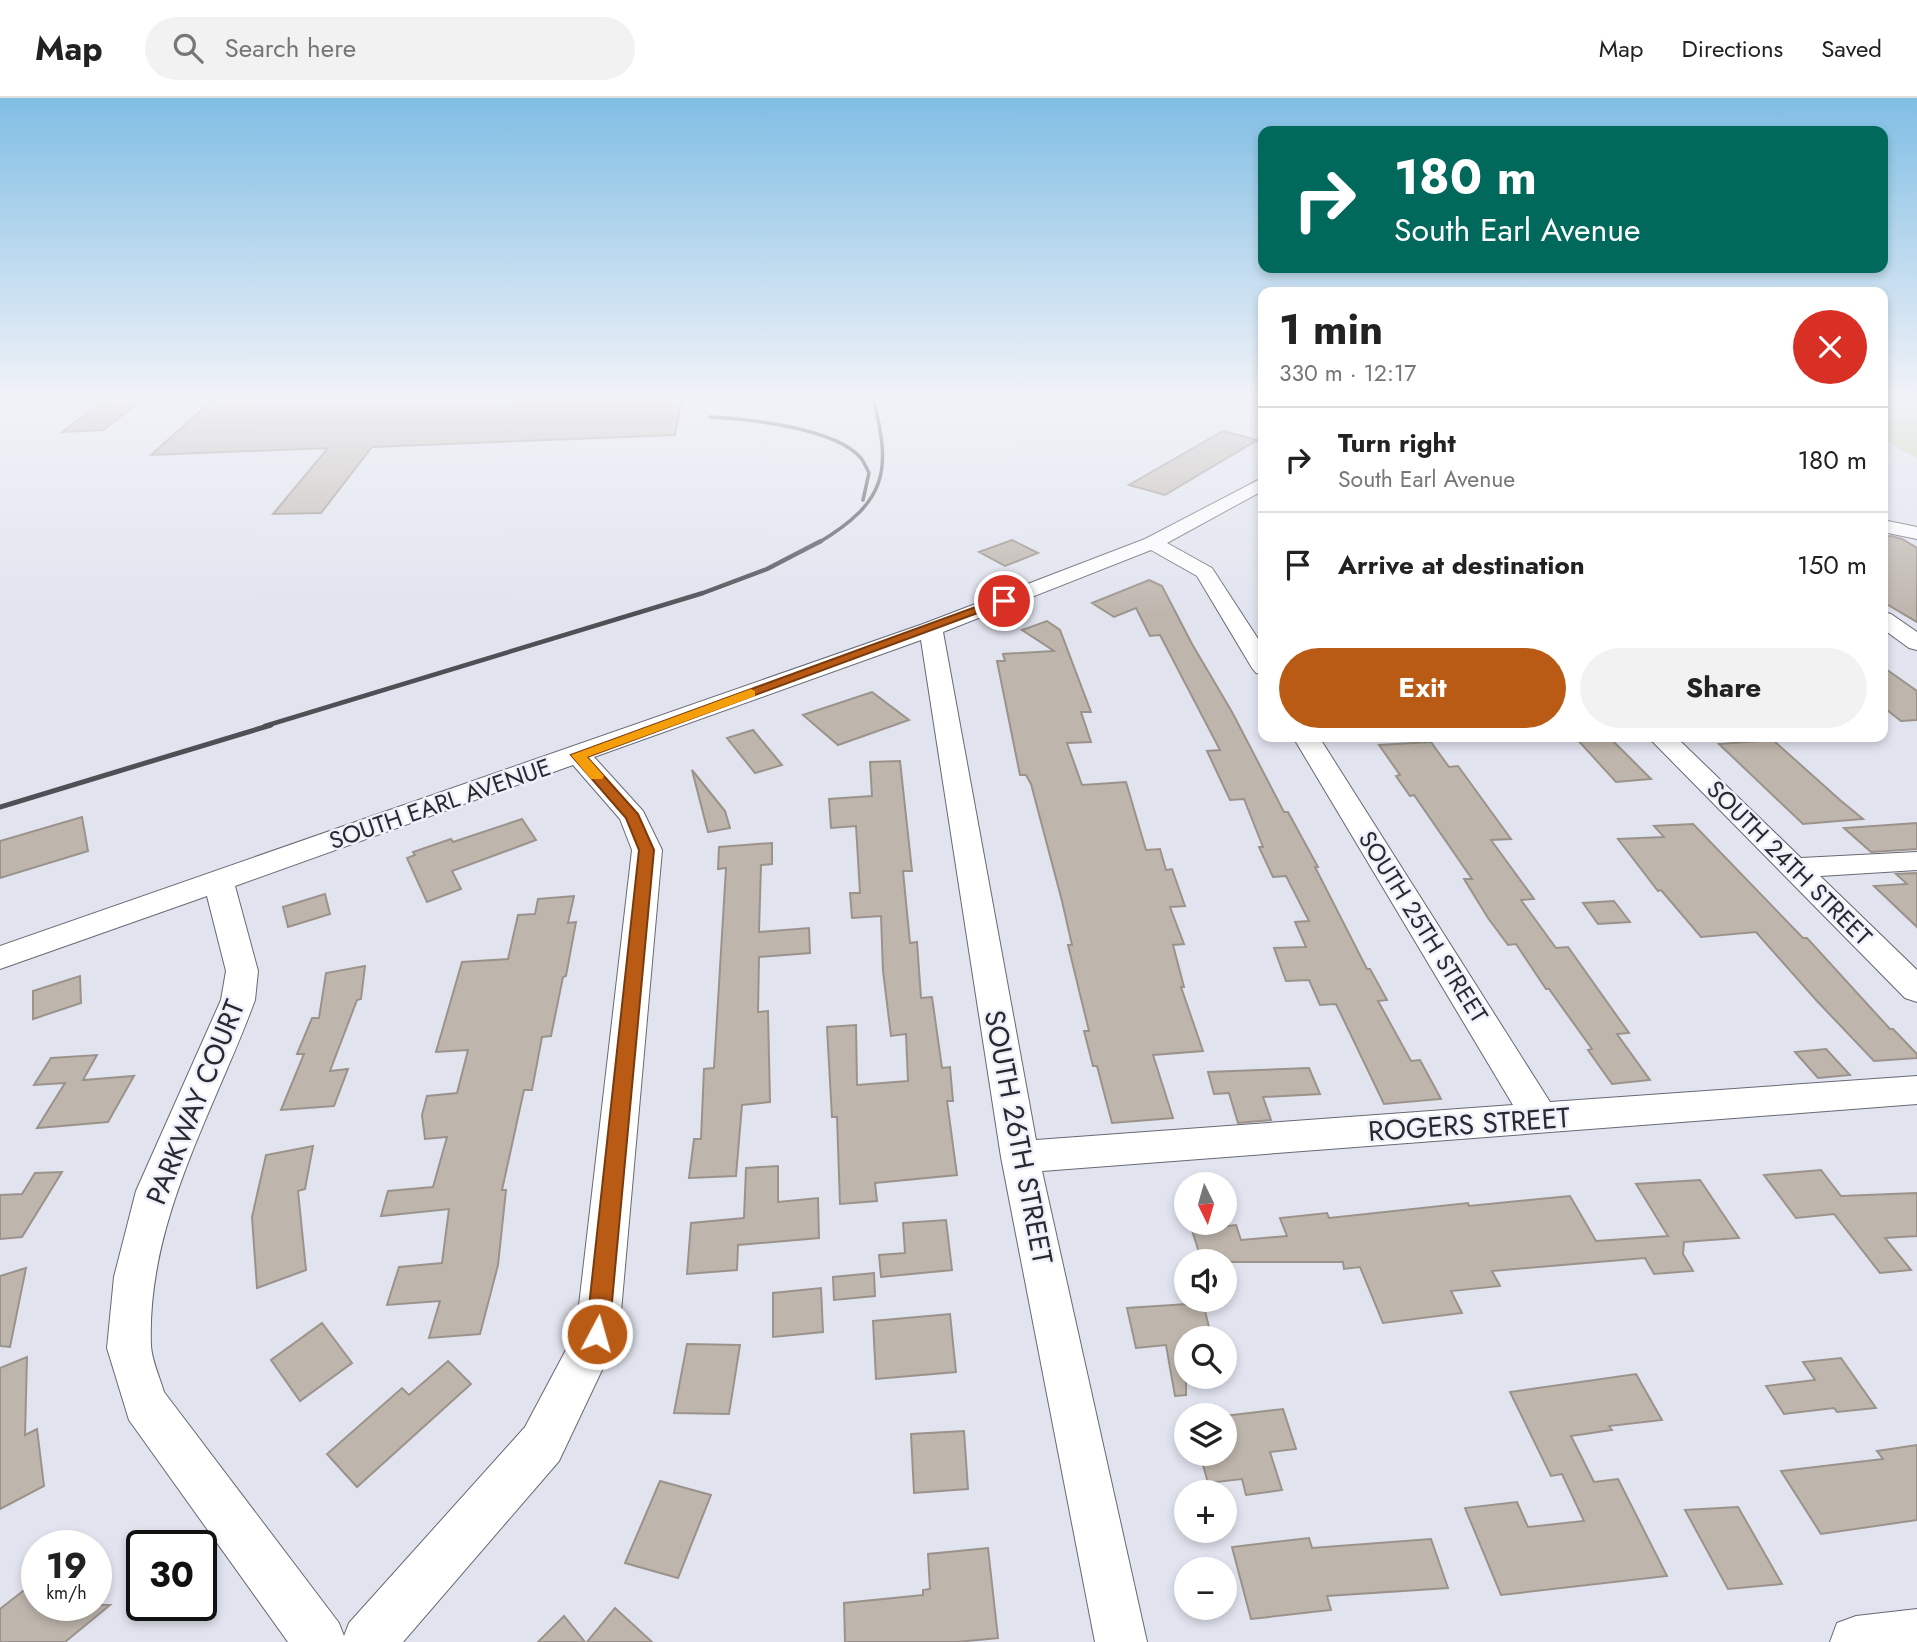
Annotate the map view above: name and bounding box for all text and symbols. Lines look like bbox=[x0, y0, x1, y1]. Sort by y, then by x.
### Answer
search box bbox=[145, 17, 635, 80]
text: Map bbox=[35, 25, 103, 72]
icon: search bbox=[169, 29, 207, 67]
text: Search here bbox=[225, 29, 356, 67]
text: Map bbox=[1599, 31, 1644, 66]
text: Directions bbox=[1682, 31, 1783, 66]
text: Saved bbox=[1821, 31, 1882, 66]
text: 180 m bbox=[1394, 142, 1537, 212]
icon: right bbox=[1279, 154, 1370, 245]
text: South Earl Avenue bbox=[1394, 207, 1641, 253]
text: 1 min bbox=[1279, 299, 1383, 360]
button: close bbox=[1793, 310, 1867, 384]
text: 330 m · 12:17 bbox=[1279, 356, 1416, 390]
text: Turn right bbox=[1338, 424, 1456, 462]
icon: right bbox=[1279, 441, 1317, 479]
text: 180 m bbox=[1797, 441, 1867, 479]
text: South Earl Avenue bbox=[1338, 462, 1515, 496]
icon: arrive bbox=[1279, 546, 1317, 584]
text: Arrive at destination bbox=[1338, 546, 1585, 584]
text: 150 m bbox=[1797, 546, 1867, 584]
pin bbox=[974, 571, 1034, 631]
icon: arrive bbox=[985, 582, 1023, 620]
button: Exit bbox=[1279, 648, 1566, 728]
button: Share bbox=[1580, 648, 1867, 728]
street label: SOUTH EARL AVENUE bbox=[324, 749, 555, 858]
street label: SOUTH 24TH STREET bbox=[1699, 772, 1880, 953]
street label: SOUTH 25TH STREET bbox=[1350, 824, 1497, 1030]
street label: PARKWAY COURT bbox=[136, 994, 255, 1211]
street label: SOUTH 26TH STREET bbox=[974, 1007, 1063, 1268]
street label: ROGERS STREET bbox=[1367, 1097, 1571, 1152]
north arrow bbox=[1174, 1172, 1237, 1236]
map controls bbox=[1174, 1172, 1237, 1620]
button: sound bbox=[1174, 1249, 1237, 1312]
position arrow bbox=[560, 1297, 634, 1371]
button: search bbox=[1174, 1326, 1237, 1389]
button: layers bbox=[1174, 1403, 1237, 1466]
button: + bbox=[1174, 1480, 1237, 1543]
speed limit sign: 30 bbox=[126, 1530, 217, 1621]
text: 19 bbox=[46, 1541, 87, 1591]
button: − bbox=[1174, 1557, 1237, 1620]
text: km/h bbox=[46, 1580, 87, 1606]

